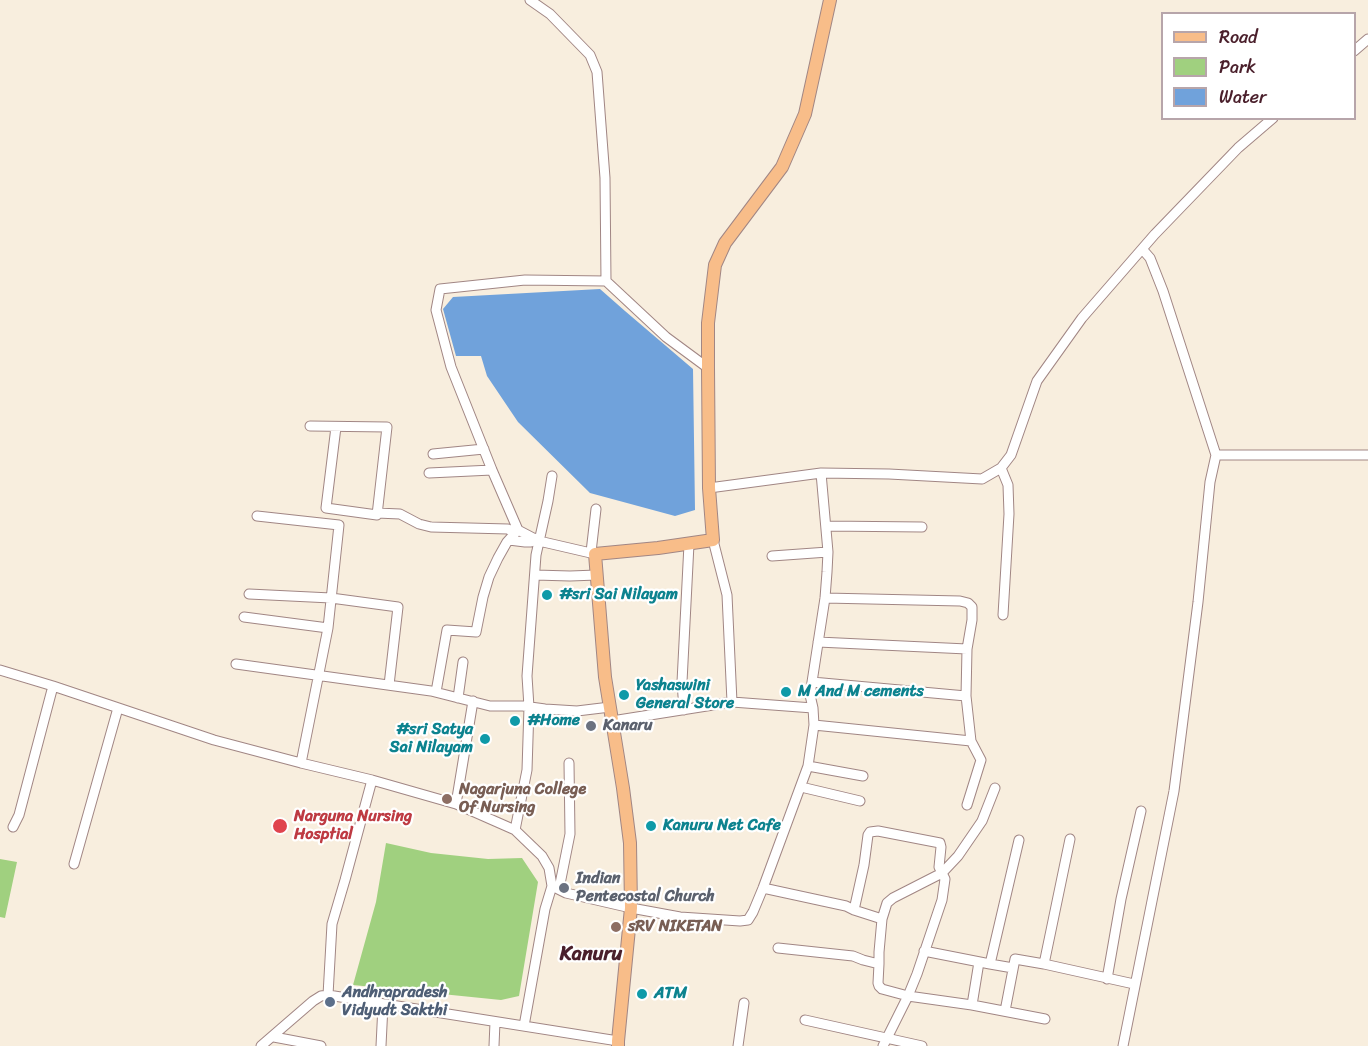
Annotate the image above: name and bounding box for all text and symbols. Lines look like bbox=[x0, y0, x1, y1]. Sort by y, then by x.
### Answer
legend bbox=[1161, 12, 1356, 120]
text: Road bbox=[1219, 21, 1258, 53]
text: Park bbox=[1219, 51, 1256, 83]
text: Water bbox=[1219, 81, 1266, 113]
place label: #sri Sai Nilayam bbox=[559, 585, 678, 605]
marker: #sri Sai Nilayam bbox=[540, 588, 554, 602]
place label: Yashaswini General Store bbox=[636, 676, 734, 714]
place label: M And M cements bbox=[798, 682, 924, 702]
marker: M And M cements bbox=[779, 685, 793, 699]
marker: Yashaswini General Store bbox=[617, 688, 631, 702]
place label: #Home bbox=[527, 711, 580, 731]
marker: #Home bbox=[508, 714, 522, 728]
place label: Kanaru bbox=[603, 716, 653, 736]
marker: Kanaru bbox=[584, 719, 598, 733]
place label: #sri Satya Sai Nilayam bbox=[390, 720, 473, 758]
marker: #sri Satya Sai Nilayam bbox=[478, 732, 492, 746]
place label: Nagarjuna College Of Nursing bbox=[459, 780, 586, 818]
marker: Nagarjuna College Of Nursing bbox=[440, 792, 454, 806]
place label: Narguna Nursing Hosptial bbox=[294, 807, 412, 845]
place label: Kanuru Net Cafe bbox=[663, 816, 781, 836]
marker: Narguna Nursing Hosptial bbox=[271, 817, 289, 835]
marker: Kanuru Net Cafe bbox=[644, 819, 658, 833]
place label: Indian Pentecostal Church bbox=[576, 869, 715, 907]
marker: Indian Pentecostal Church bbox=[557, 881, 571, 895]
place label: sRV NIKETAN bbox=[628, 917, 722, 937]
marker: sRV NIKETAN bbox=[609, 920, 623, 934]
district label: Kanuru bbox=[560, 943, 622, 967]
place label: Andhrapradesh Vidyudt Sakthi bbox=[342, 983, 447, 1021]
place label: ATM bbox=[654, 984, 687, 1004]
marker: ATM bbox=[635, 987, 649, 1001]
marker: Andhrapradesh Vidyudt Sakthi bbox=[323, 995, 337, 1009]

